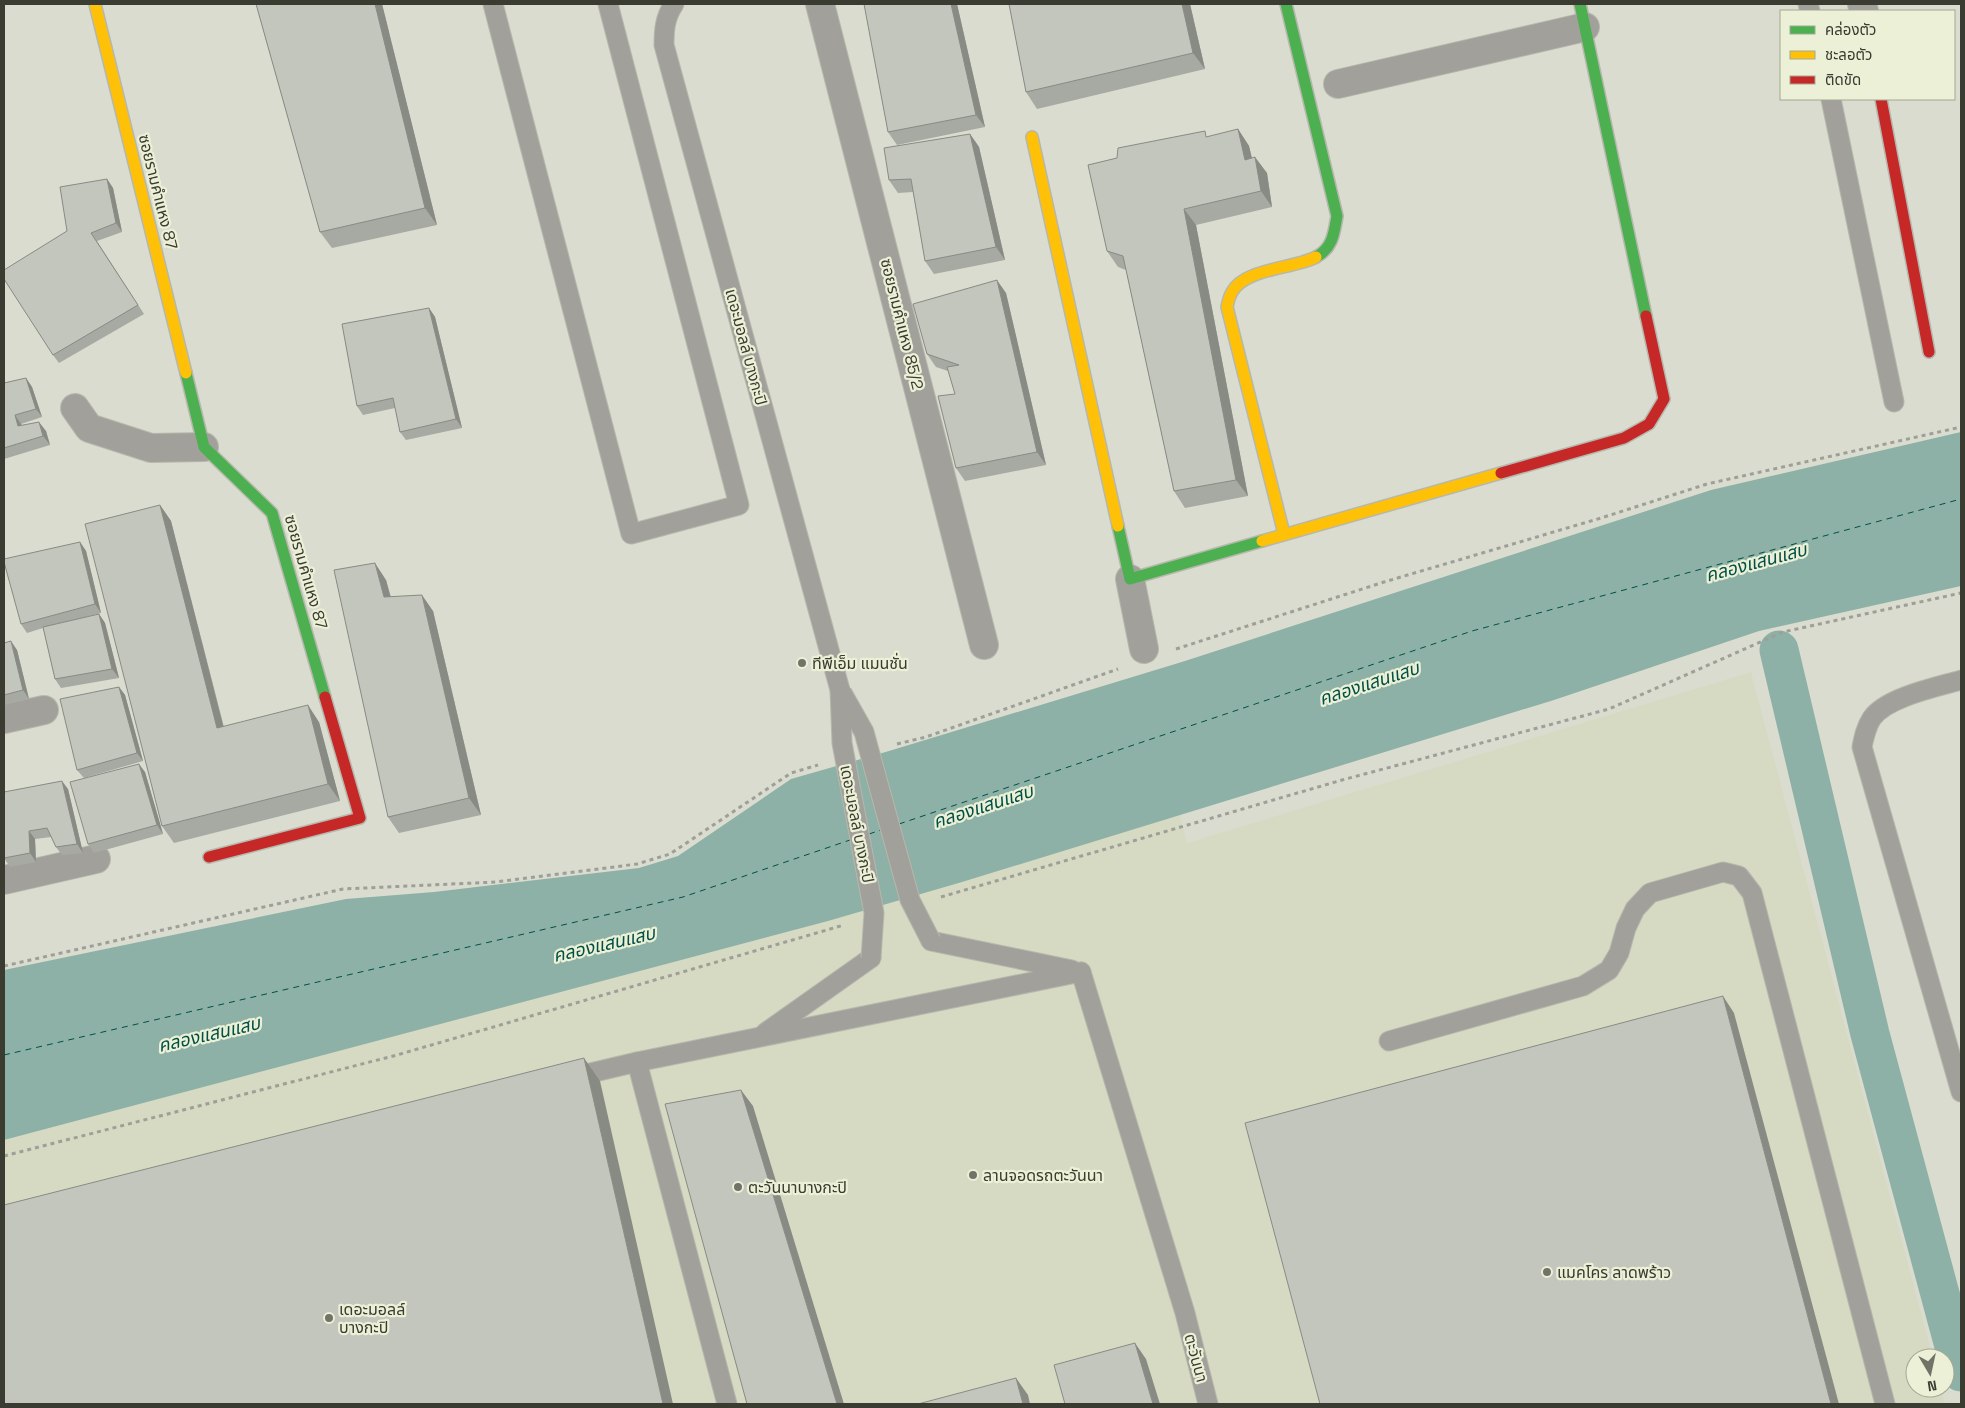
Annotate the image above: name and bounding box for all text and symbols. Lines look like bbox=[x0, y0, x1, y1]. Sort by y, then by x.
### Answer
legend bbox=[1780, 10, 1955, 100]
text: คล่องตัว bbox=[1825, 20, 1876, 39]
text: ชะลอตัว bbox=[1825, 45, 1872, 64]
text: ติดขัด bbox=[1825, 70, 1861, 89]
street label: ซอยรามคำแหง 87 bbox=[134, 132, 182, 252]
street label: ซอยรามคำแหง 85/2 bbox=[876, 256, 928, 392]
street label: เดอะมอลล์ บางกะปิ bbox=[720, 286, 772, 408]
street label: ซอยรามคำแหง 87 bbox=[280, 512, 332, 632]
water label: คลองแสนแสบ bbox=[1703, 537, 1810, 587]
place label: ทีพีเอ็ม แมนชั่น bbox=[812, 652, 908, 674]
water label: คลองแสนแสบ bbox=[1316, 656, 1423, 710]
marker: ทีพีเอ็ม แมนชั่น bbox=[796, 657, 808, 669]
street label: เดอะมอลล์ บางกะปิ bbox=[835, 763, 879, 885]
water label: คลองแสนแสบ bbox=[930, 779, 1037, 833]
water label: คลองแสนแสบ bbox=[551, 921, 658, 967]
water label: คลองแสนแสบ bbox=[156, 1011, 263, 1057]
place label: ลานจอดรถตะวันนา bbox=[983, 1165, 1103, 1186]
marker: ลานจอดรถตะวันนา bbox=[967, 1169, 979, 1181]
place label: ตะวันนาบางกะปิ bbox=[748, 1177, 847, 1198]
marker: ตะวันนาบางกะปิ bbox=[732, 1181, 744, 1193]
place label: แมคโคร ลาดพร้าว bbox=[1557, 1262, 1671, 1283]
marker: แมคโคร ลาดพร้าว bbox=[1541, 1266, 1553, 1278]
place label: เดอะมอลล์ บางกะปิ bbox=[339, 1299, 405, 1338]
marker: เดอะมอลล์ บางกะปิ bbox=[323, 1312, 335, 1324]
street label: ตะวันนา bbox=[1179, 1331, 1213, 1385]
north arrow bbox=[1905, 1348, 1955, 1398]
text: N bbox=[1926, 1376, 1938, 1395]

